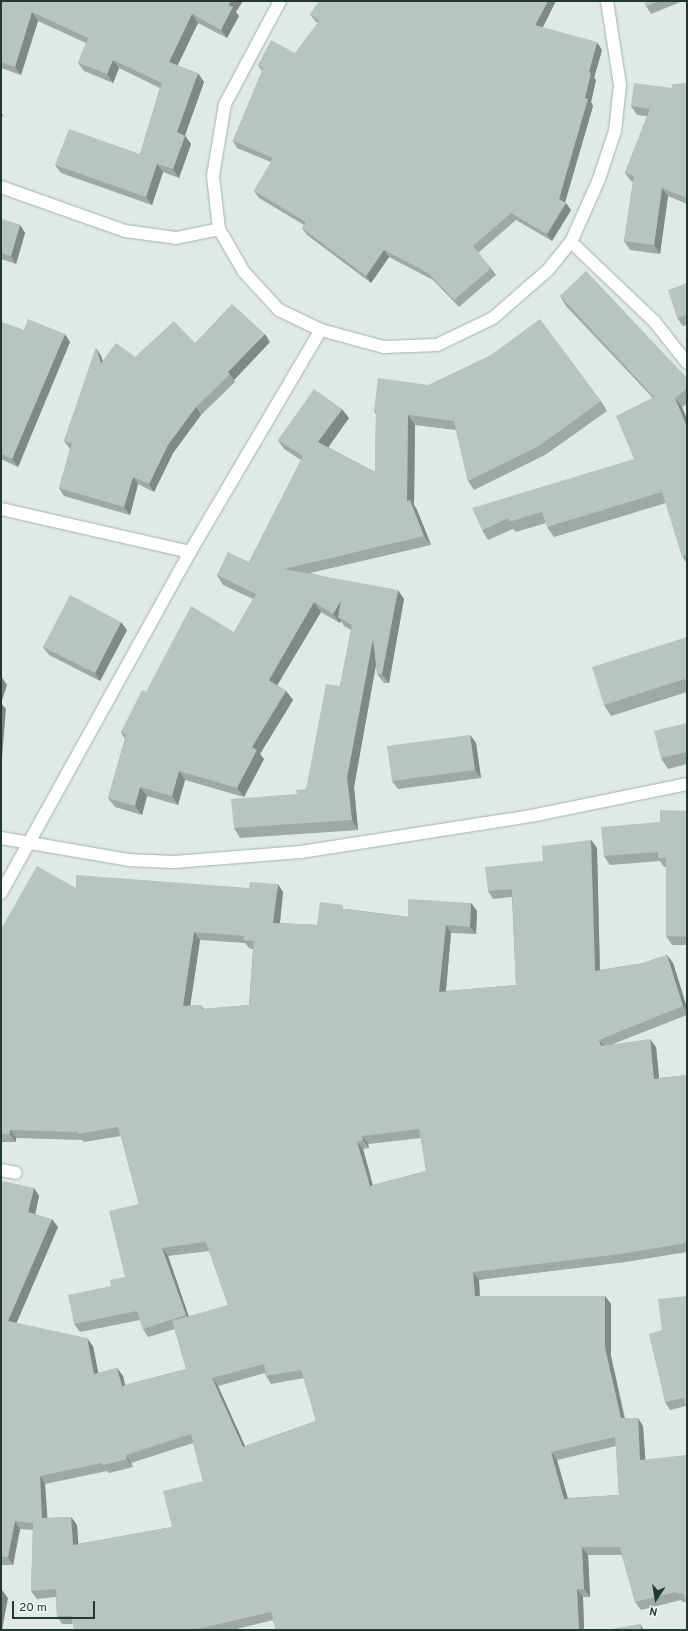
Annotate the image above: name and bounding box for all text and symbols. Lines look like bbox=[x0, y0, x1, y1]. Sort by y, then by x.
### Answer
north arrow bbox=[636, 1579, 676, 1619]
scale bar bbox=[14, 1593, 97, 1619]
text: 20 m bbox=[19, 1600, 47, 1616]
text: N bbox=[648, 1603, 659, 1618]

